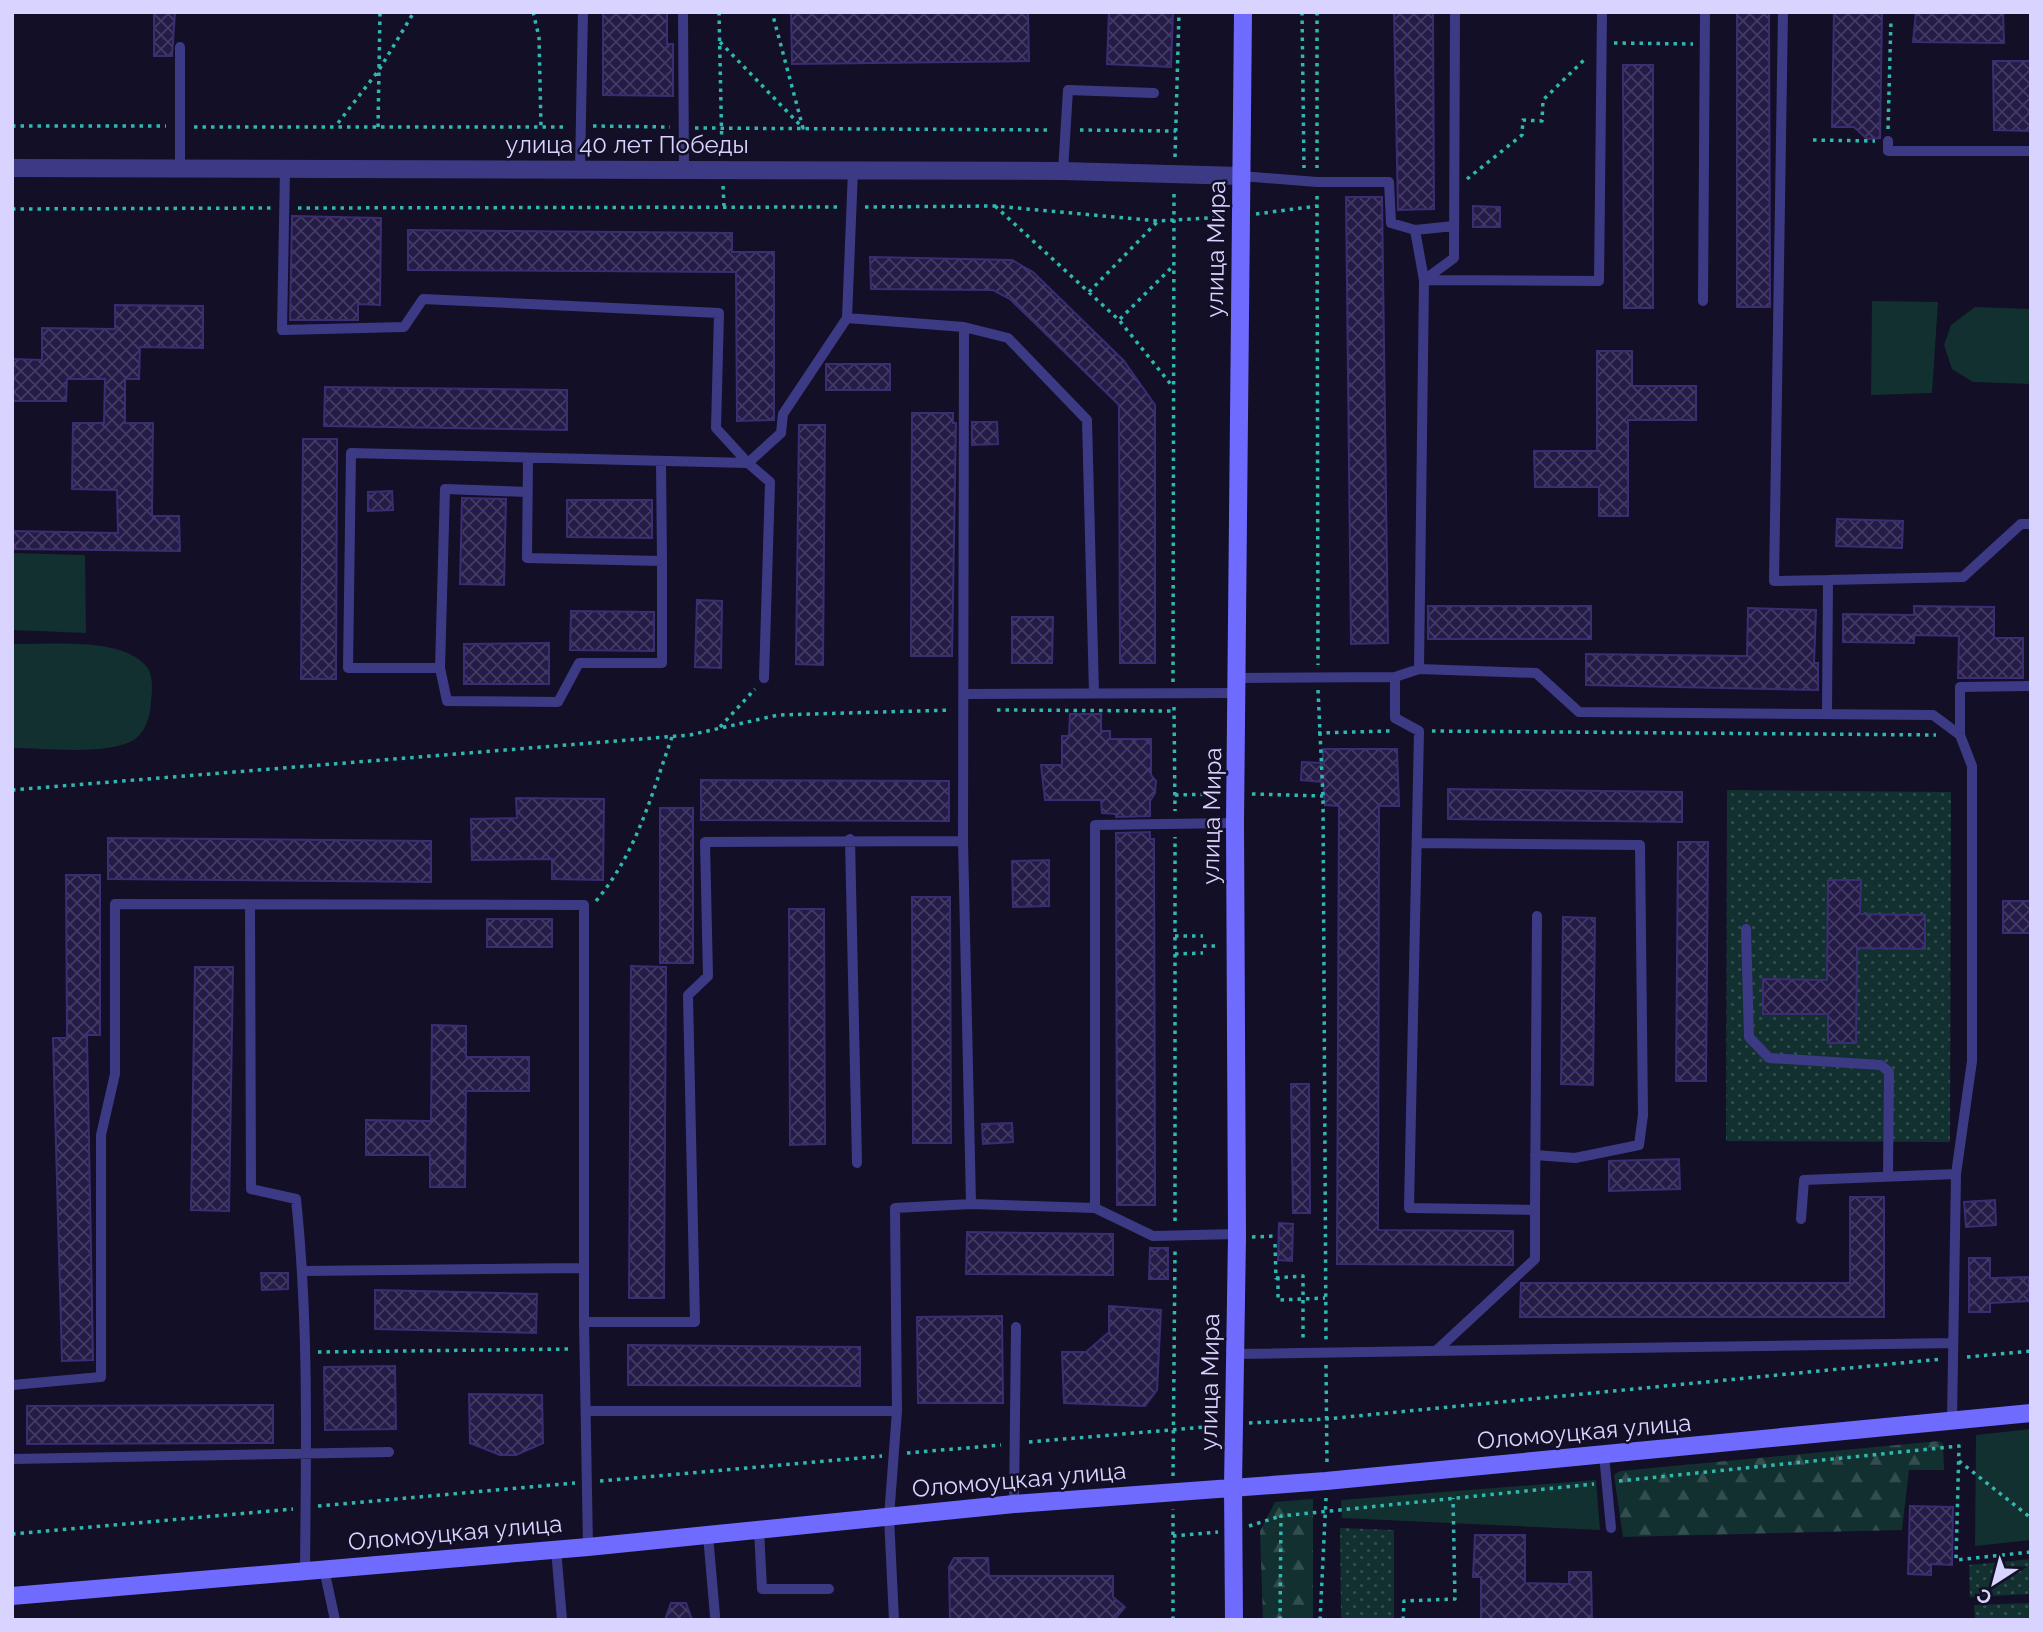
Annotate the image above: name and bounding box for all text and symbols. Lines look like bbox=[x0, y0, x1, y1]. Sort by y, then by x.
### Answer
street label: улица 40 лет Победы bbox=[505, 130, 749, 159]
street label: улица Мира bbox=[1200, 180, 1231, 318]
street label: улица Мира bbox=[1196, 747, 1227, 885]
street label: улица Мира bbox=[1194, 1313, 1225, 1451]
street label: Оломоуцкая улица bbox=[1476, 1408, 1692, 1455]
street label: Оломоуцкая улица bbox=[911, 1456, 1127, 1503]
street label: Оломоуцкая улица bbox=[347, 1509, 563, 1556]
north arrow bbox=[1959, 1548, 2029, 1618]
text: С bbox=[1972, 1584, 1996, 1609]

